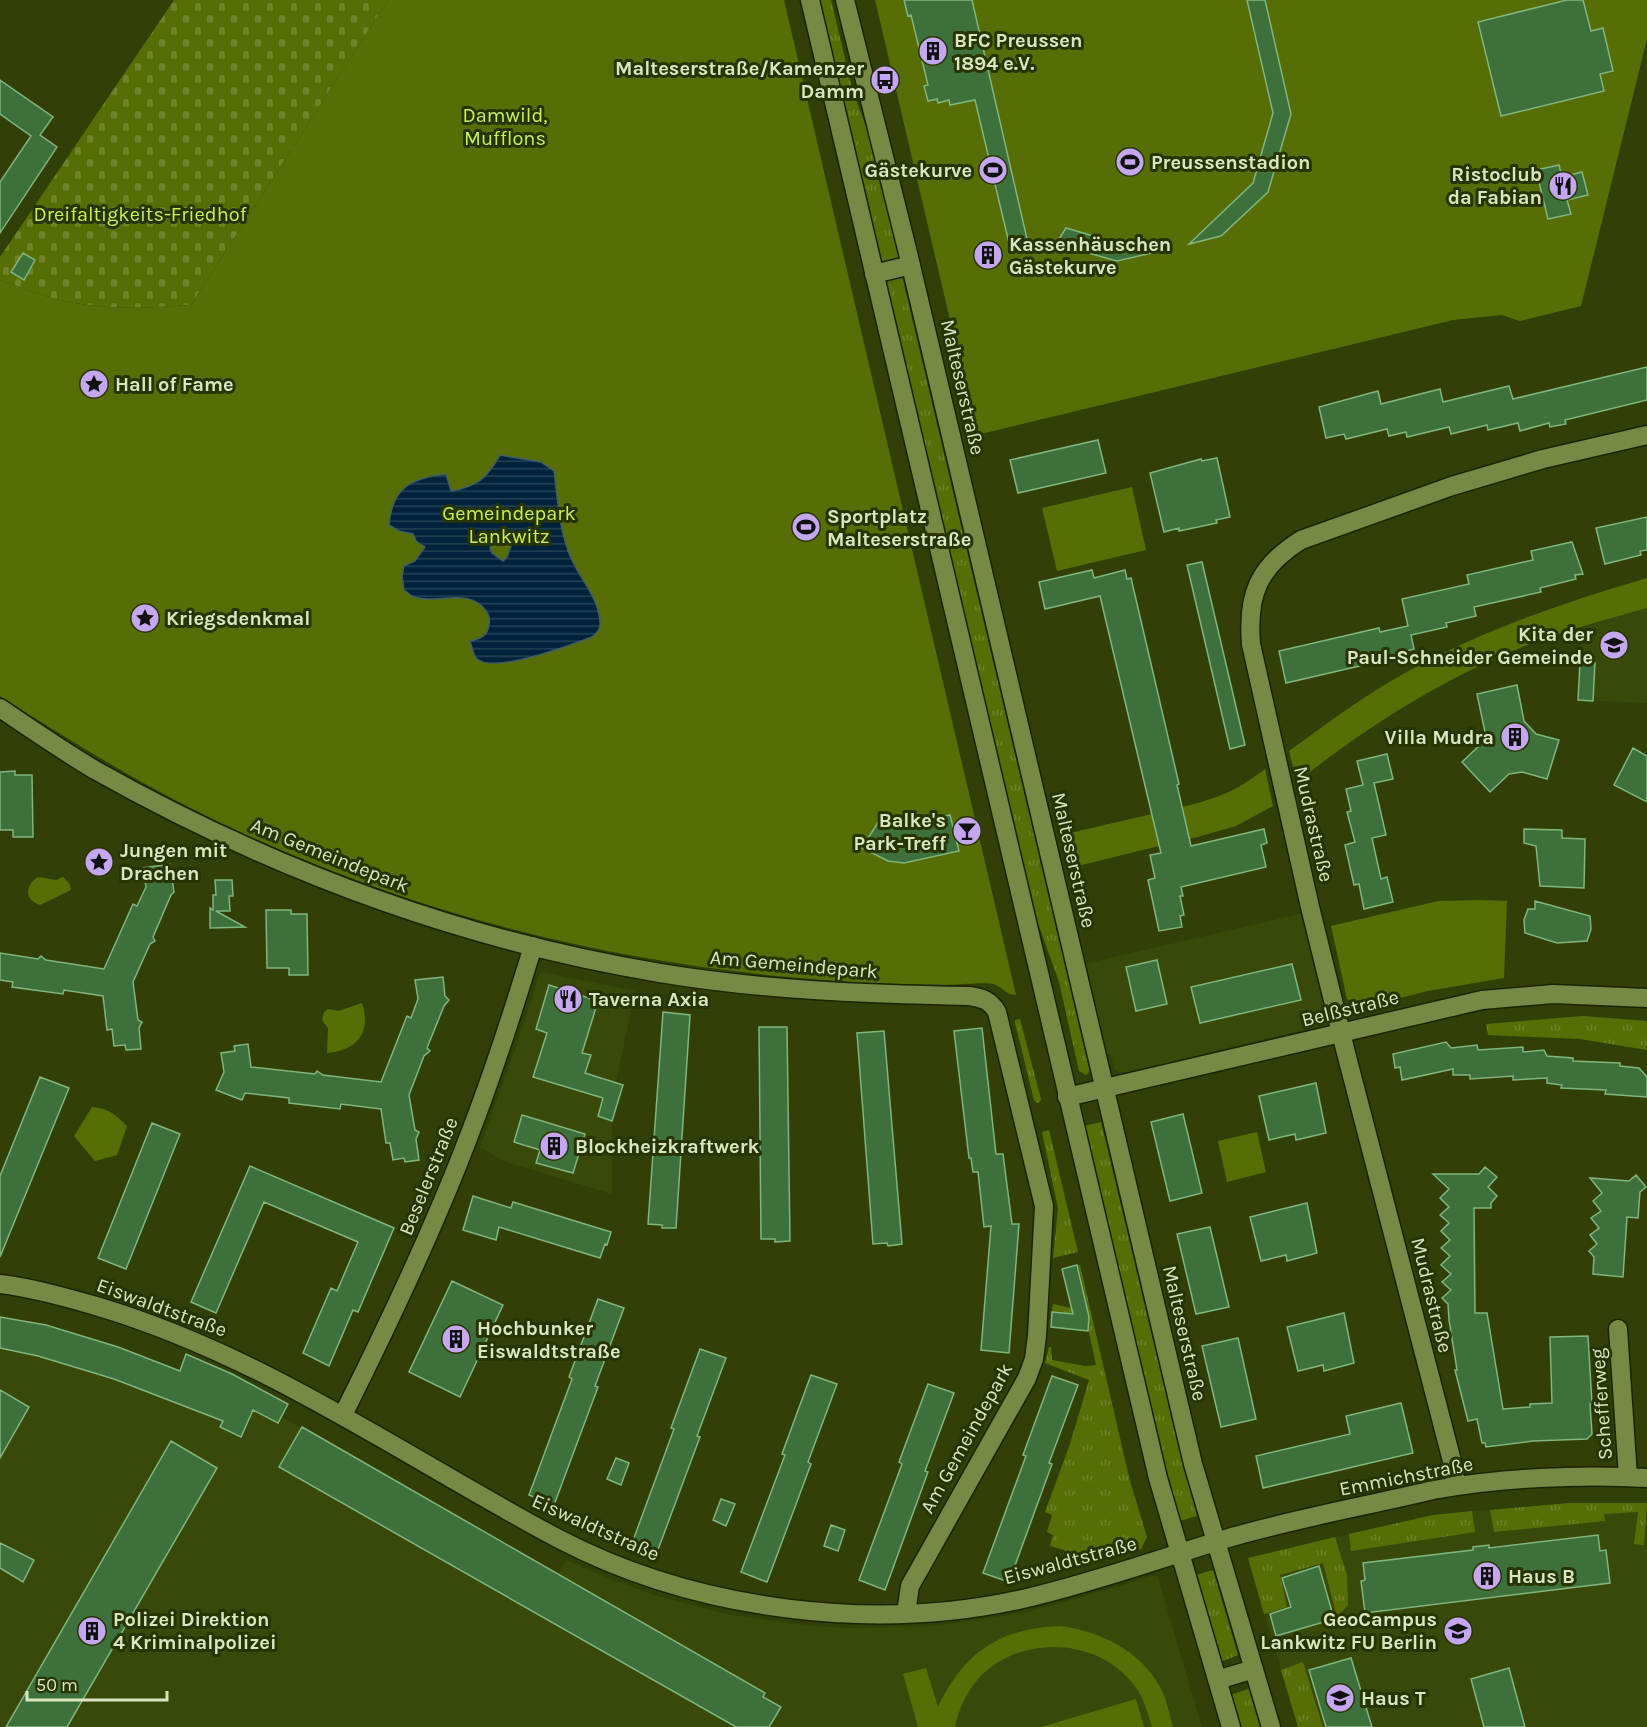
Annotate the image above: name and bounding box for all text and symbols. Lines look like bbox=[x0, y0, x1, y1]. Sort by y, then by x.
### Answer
place label: BFC Preussen 1894 e.V. bbox=[954, 29, 1082, 75]
building icon: BFC Preussen 1894 e.V. bbox=[917, 35, 949, 67]
place label: Malteserstraße/Kamenzer Damm bbox=[615, 57, 864, 103]
bus stop icon: Malteserstraße/Kamenzer Damm bbox=[869, 64, 901, 96]
park label: Damwild, Mufflons bbox=[463, 104, 548, 150]
sports icon: Preussenstadion bbox=[1114, 146, 1146, 178]
place label: Preussenstadion bbox=[1151, 151, 1311, 174]
sports icon: Gästekurve bbox=[977, 154, 1009, 186]
place label: Gästekurve bbox=[865, 159, 972, 182]
place label: Ristoclub da Fabian bbox=[1448, 163, 1542, 209]
restaurant icon: Ristoclub da Fabian bbox=[1547, 170, 1579, 202]
park label: Dreifaltigkeits-Friedhof bbox=[33, 203, 247, 226]
place label: Kassenhäuschen Gästekurve bbox=[1009, 233, 1171, 279]
building icon: Kassenhäuschen Gästekurve bbox=[972, 239, 1004, 271]
street label: Malteserstraße bbox=[936, 317, 989, 457]
place icon: Hall of Fame bbox=[78, 368, 110, 400]
place label: Hall of Fame bbox=[115, 373, 234, 396]
park label: Gemeindepark Lankwitz bbox=[442, 502, 576, 548]
place label: Sportplatz Malteserstraße bbox=[827, 505, 971, 551]
sports icon: Sportplatz Malteserstraße bbox=[790, 511, 822, 543]
place icon: Kriegsdenkmal bbox=[129, 602, 161, 634]
place label: Kriegsdenkmal bbox=[166, 607, 310, 630]
place label: Kita der Paul-Schneider Gemeinde bbox=[1347, 623, 1593, 669]
school or university icon: Kita der Paul-Schneider Gemeinde bbox=[1598, 629, 1630, 661]
building icon: Villa Mudra bbox=[1499, 721, 1531, 753]
place label: Villa Mudra bbox=[1385, 726, 1494, 749]
street label: Mudrastraße bbox=[1289, 764, 1338, 884]
street label: Malteserstraße bbox=[1047, 790, 1100, 930]
place label: Balke's Park-Treff bbox=[853, 809, 947, 855]
street label: Am Gemeindepark bbox=[247, 813, 412, 898]
bar icon: Balke's Park-Treff bbox=[951, 815, 983, 847]
place label: Jungen mit Drachen bbox=[120, 839, 227, 885]
place icon: Jungen mit Drachen bbox=[83, 846, 115, 878]
street label: Am Gemeindepark bbox=[709, 946, 879, 983]
restaurant icon: Taverna Axia bbox=[552, 983, 584, 1015]
street label: Belßstraße bbox=[1299, 985, 1401, 1032]
place label: Taverna Axia bbox=[589, 988, 709, 1011]
street label: Beselerstraße bbox=[394, 1114, 463, 1239]
building icon: Blockheizkraftwerk bbox=[538, 1130, 570, 1162]
place label: Blockheizkraftwerk bbox=[575, 1135, 760, 1158]
street label: Mudrastraße bbox=[1406, 1235, 1457, 1355]
street label: Malteserstraße bbox=[1158, 1263, 1211, 1403]
street label: Eiswaldtstraße bbox=[94, 1273, 230, 1342]
place label: Hochbunker Eiswaldtstraße bbox=[477, 1317, 621, 1363]
building icon: Hochbunker Eiswaldtstraße bbox=[440, 1323, 472, 1355]
street label: Schefferweg bbox=[1586, 1347, 1617, 1461]
street label: Am Gemeindepark bbox=[916, 1359, 1017, 1517]
street label: Emmichstraße bbox=[1337, 1452, 1475, 1501]
street label: Eiswaldtstraße bbox=[529, 1489, 663, 1566]
street label: Eiswaldtstraße bbox=[1001, 1532, 1139, 1589]
building icon: Haus B bbox=[1471, 1560, 1503, 1592]
place label: Haus B bbox=[1508, 1565, 1575, 1588]
place label: Polizei Direktion 4 Kriminalpolizei bbox=[113, 1608, 276, 1654]
place label: GeoCampus Lankwitz FU Berlin bbox=[1260, 1608, 1437, 1654]
building icon: Polizei Direktion 4 Kriminalpolizei bbox=[76, 1615, 108, 1647]
school or university icon: GeoCampus Lankwitz FU Berlin bbox=[1442, 1615, 1474, 1647]
scale bar bbox=[27, 1664, 166, 1702]
text: 50 m bbox=[36, 1674, 78, 1696]
school or university icon: Haus T bbox=[1324, 1682, 1356, 1714]
place label: Haus T bbox=[1361, 1687, 1426, 1710]

